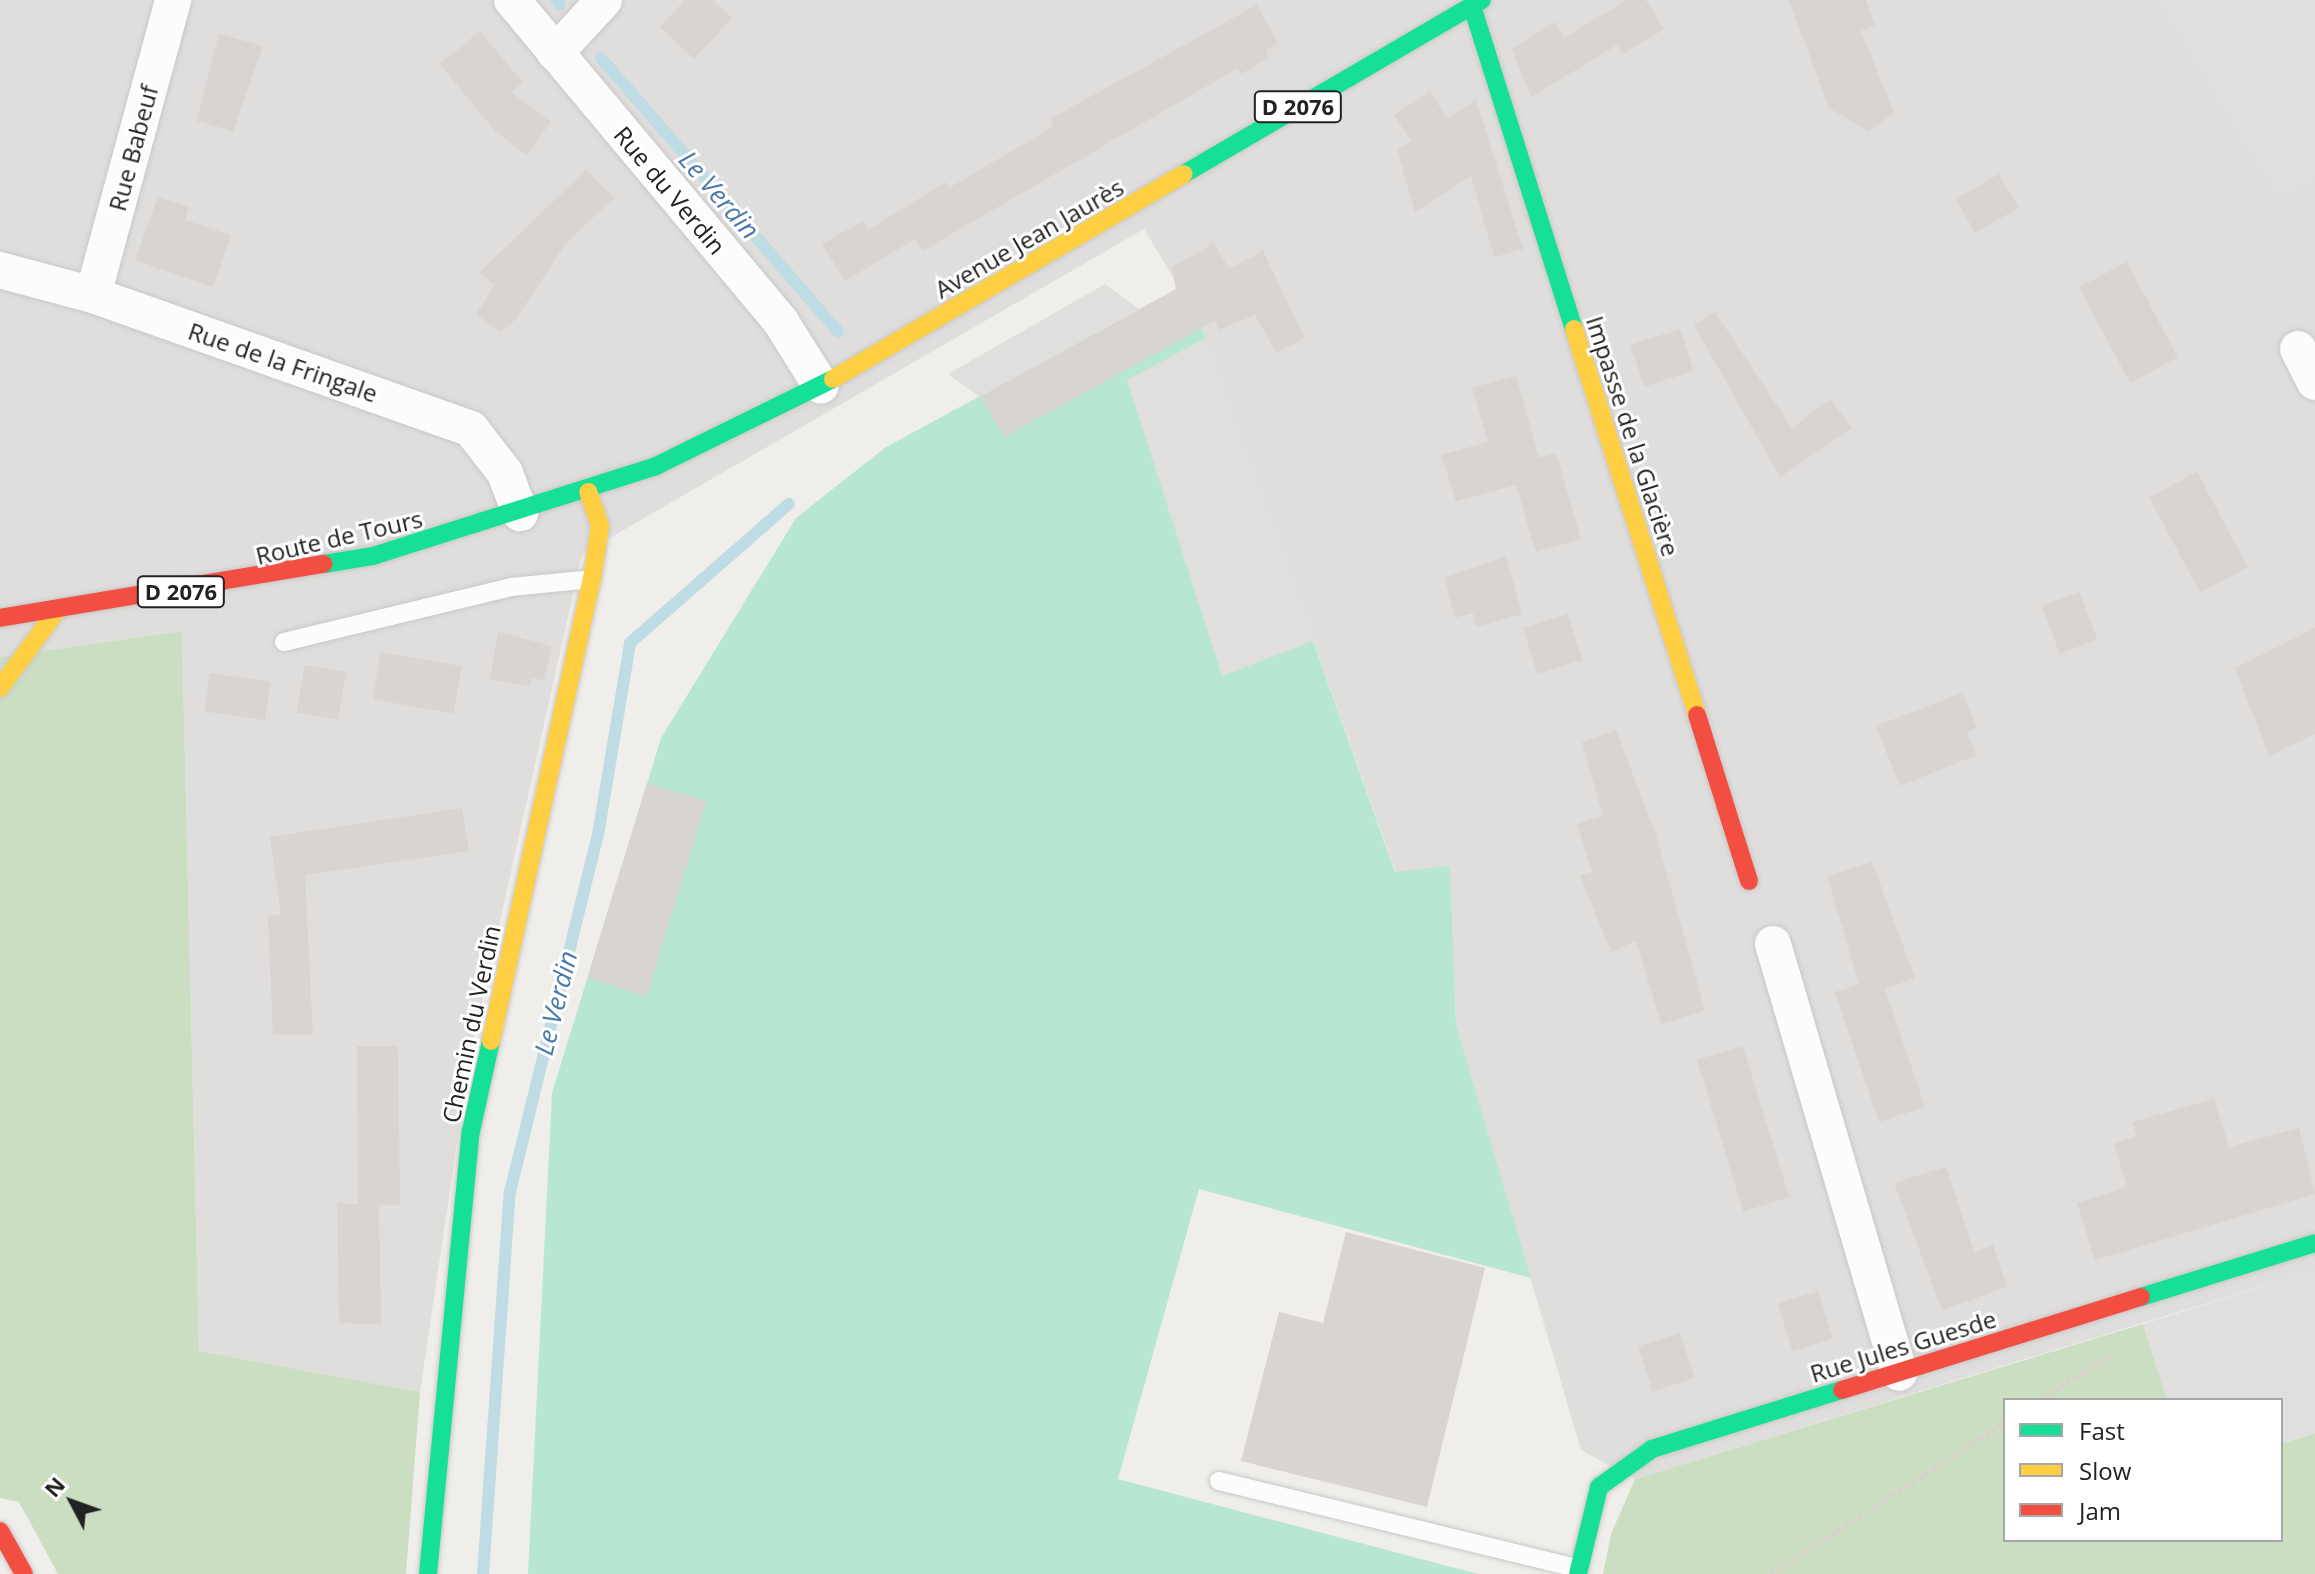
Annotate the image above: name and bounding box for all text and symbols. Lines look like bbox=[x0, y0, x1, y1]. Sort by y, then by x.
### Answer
street label: Rue Babeuf bbox=[102, 82, 164, 214]
road number: D 2076 bbox=[1252, 89, 1344, 125]
street label: Rue du Verdin bbox=[608, 120, 732, 260]
water label: Le Verdin bbox=[672, 145, 766, 245]
street label: Avenue Jean Jaurès bbox=[929, 172, 1129, 304]
street label: Impasse de la Glacière bbox=[1581, 312, 1685, 560]
street label: Rue de la Fringale bbox=[185, 316, 381, 408]
street label: Route de Tours bbox=[253, 504, 425, 570]
road number: D 2076 bbox=[135, 574, 227, 610]
street label: Chemin du Verdin bbox=[436, 923, 506, 1125]
water label: Le Verdin bbox=[528, 948, 584, 1058]
street label: Rue Jules Guesde bbox=[1807, 1304, 1999, 1388]
legend bbox=[2003, 1398, 2283, 1542]
text: Fast bbox=[2079, 1414, 2125, 1447]
text: Slow bbox=[2079, 1454, 2131, 1487]
north arrow bbox=[32, 1462, 112, 1542]
text: N bbox=[37, 1470, 71, 1503]
text: Jam bbox=[2079, 1494, 2121, 1527]

